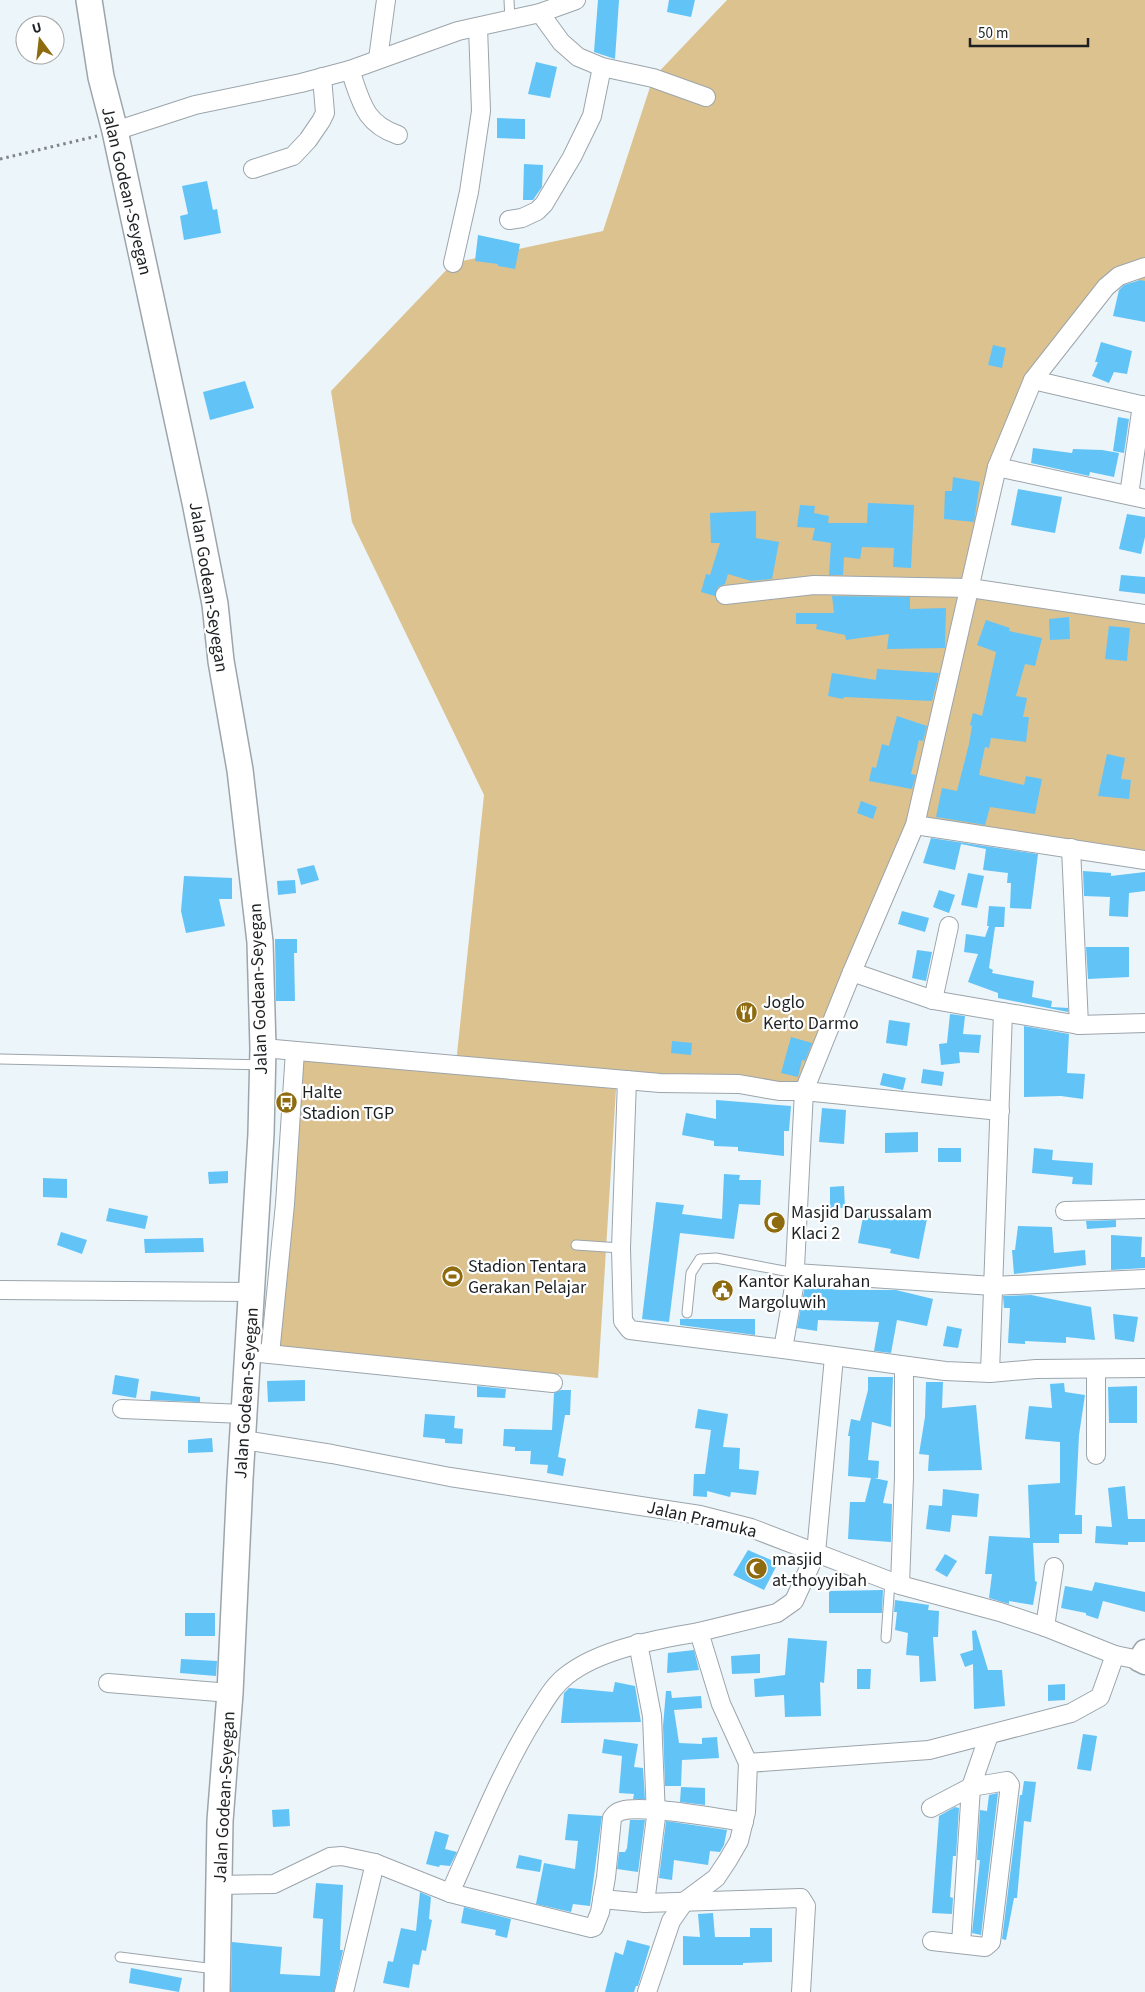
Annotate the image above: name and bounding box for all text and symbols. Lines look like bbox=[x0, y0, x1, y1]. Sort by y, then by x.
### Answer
north arrow bbox=[15, 15, 65, 65]
scale bar bbox=[970, 15, 1088, 47]
text: U bbox=[30, 18, 44, 39]
text: 50 m bbox=[978, 23, 1008, 44]
street label: Jalan Godean-Seyegan bbox=[95, 105, 158, 278]
street label: Jalan Godean-Seyegan bbox=[183, 500, 234, 674]
street label: Jalan Godean-Seyegan bbox=[243, 903, 274, 1075]
place label: Joglo Kerto Darmo bbox=[763, 990, 859, 1036]
restaurant icon: Joglo Kerto Darmo bbox=[735, 1000, 759, 1024]
place label: Halte Stadion TGP bbox=[302, 1080, 394, 1126]
bus stop icon: Halte Stadion TGP bbox=[274, 1090, 298, 1114]
place label: Masjid Darussalam Klaci 2 bbox=[791, 1200, 932, 1246]
mosque icon: Masjid Darussalam Klaci 2 bbox=[763, 1210, 787, 1234]
place label: Stadion Tentara Gerakan Pelajar bbox=[468, 1254, 587, 1300]
sports icon: Stadion Tentara Gerakan Pelajar bbox=[440, 1264, 464, 1288]
place label: Kantor Kalurahan Margoluwih bbox=[738, 1269, 870, 1315]
public building icon: Kantor Kalurahan Margoluwih bbox=[710, 1279, 734, 1303]
street label: Jalan Godean-Seyegan bbox=[228, 1306, 265, 1480]
street label: Jalan Pramuka bbox=[644, 1495, 759, 1544]
place label: masjid at-thoyyibah bbox=[772, 1547, 867, 1593]
mosque icon: masjid at-thoyyibah bbox=[744, 1557, 768, 1581]
street label: Jalan Godean-Seyegan bbox=[208, 1711, 241, 1884]

